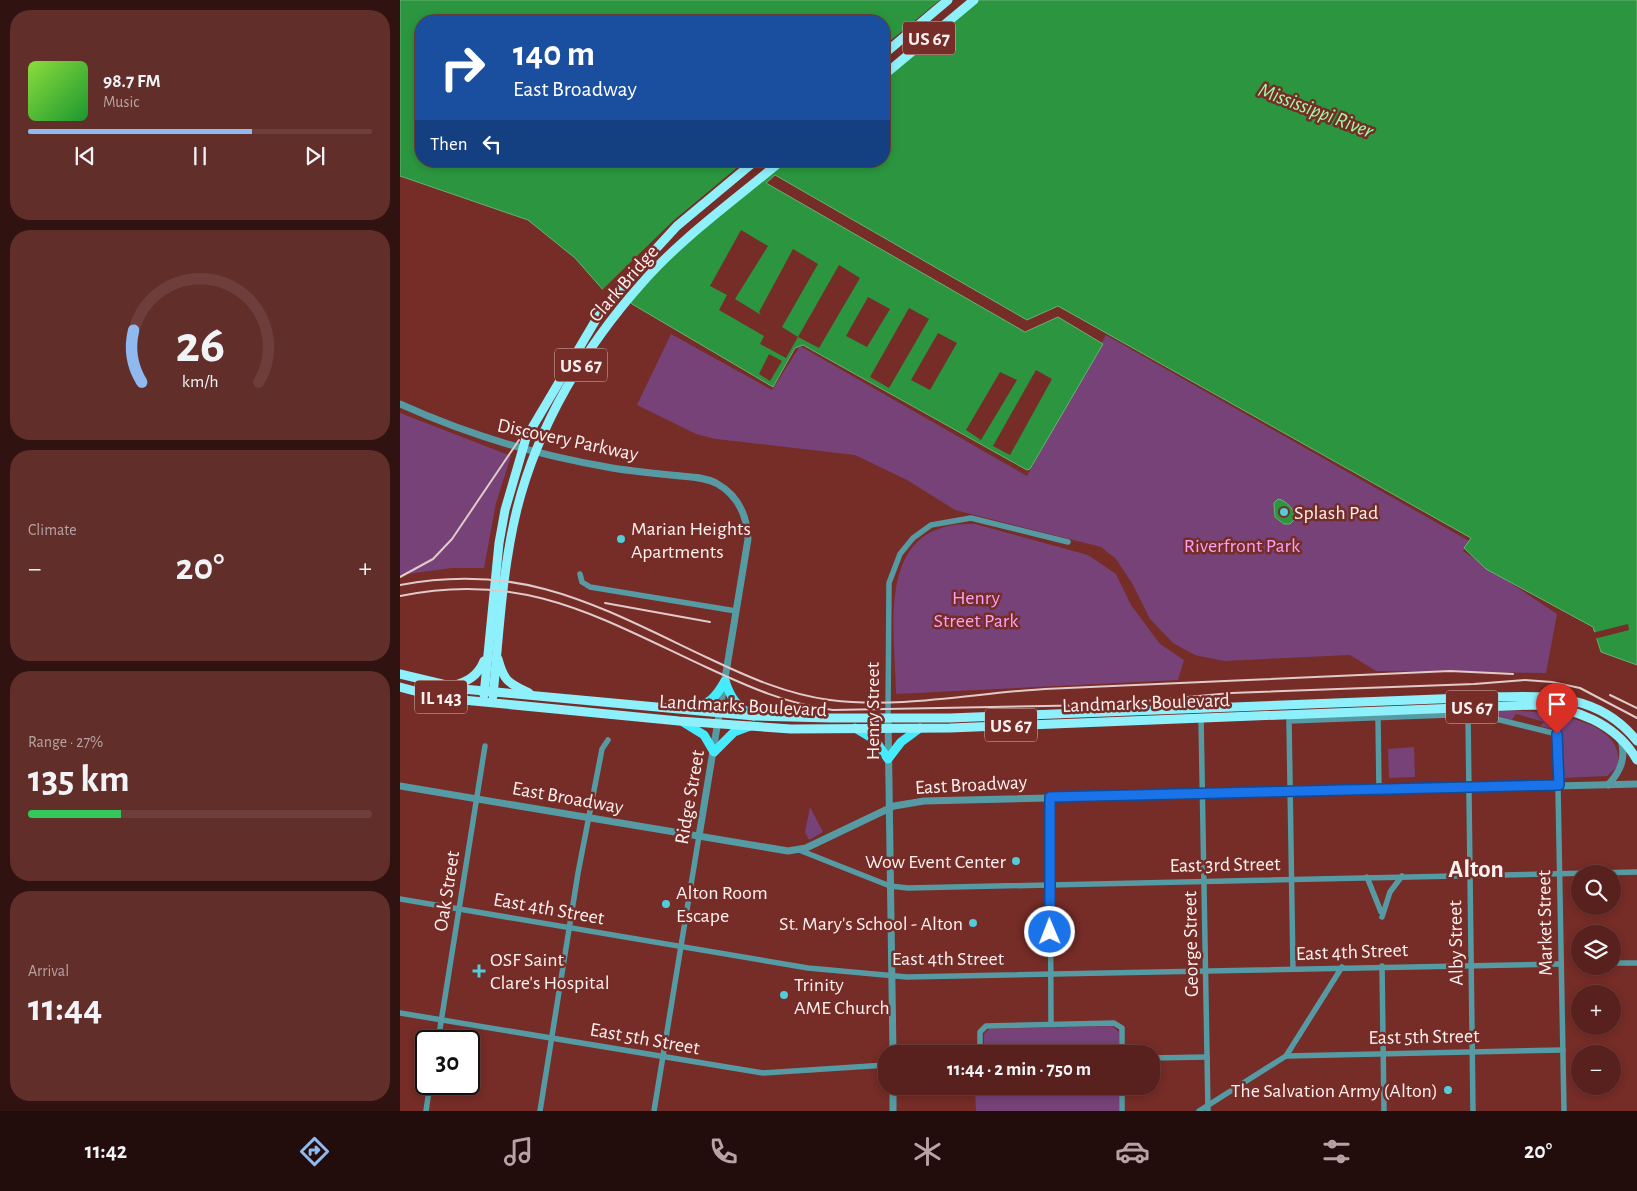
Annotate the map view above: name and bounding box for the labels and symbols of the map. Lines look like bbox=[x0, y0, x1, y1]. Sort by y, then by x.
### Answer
road number: US 67 bbox=[903, 22, 955, 54]
water label: Mississippi River bbox=[1255, 79, 1377, 143]
street label: Clark Bridge bbox=[585, 241, 662, 326]
road number: US 67 bbox=[555, 348, 607, 382]
street label: Discovery Parkway bbox=[496, 415, 641, 465]
place label: Splash Pad bbox=[1294, 503, 1378, 523]
marker: Splash Pad bbox=[1278, 506, 1290, 518]
place label: Marian Heights Apartments bbox=[631, 519, 751, 562]
marker: Marian Heights Apartments bbox=[615, 533, 627, 545]
park label: Riverfront Park bbox=[1184, 536, 1300, 556]
park label: Henry Street Park bbox=[934, 588, 1018, 631]
street label: Henry Street bbox=[863, 661, 883, 760]
road number: IL 143 bbox=[415, 680, 467, 714]
pin bbox=[1536, 683, 1578, 734]
street label: Landmarks Boulevard bbox=[1062, 690, 1230, 716]
road number: US 67 bbox=[1446, 690, 1498, 724]
street label: Landmarks Boulevard bbox=[658, 692, 827, 720]
road number: US 67 bbox=[985, 708, 1037, 742]
street label: Ridge Street bbox=[672, 748, 708, 846]
street label: East Broadway bbox=[914, 772, 1028, 798]
street label: East Broadway bbox=[511, 778, 625, 818]
street label: Oak Street bbox=[431, 849, 463, 933]
place label: Wow Event Center bbox=[865, 852, 1007, 872]
street label: East 3rd Street bbox=[1169, 854, 1281, 876]
marker: Wow Event Center bbox=[1010, 855, 1022, 867]
district label: Alton bbox=[1448, 857, 1504, 882]
street label: Market Street bbox=[1534, 869, 1556, 976]
place label: Alton Room Escape bbox=[676, 883, 768, 926]
street label: East 4th Street bbox=[492, 889, 606, 929]
street label: George Street bbox=[1180, 890, 1202, 997]
marker: Alton Room Escape bbox=[660, 898, 672, 910]
street label: Alby Street bbox=[1445, 899, 1467, 986]
position arrow bbox=[1023, 905, 1075, 957]
place label: St. Mary's School - Alton bbox=[779, 914, 963, 934]
marker: St. Mary's School - Alton bbox=[967, 917, 979, 929]
street label: East 4th Street bbox=[1296, 940, 1409, 964]
street label: East 4th Street bbox=[892, 949, 1005, 969]
place label: OSF Saint Clare's Hospital bbox=[490, 950, 610, 993]
marker: OSF Saint Clare's Hospital bbox=[472, 964, 486, 978]
place label: Trinity AME Church bbox=[794, 975, 890, 1018]
marker: Trinity AME Church bbox=[778, 989, 790, 1001]
street label: East 5th Street bbox=[588, 1019, 702, 1059]
street label: East 5th Street bbox=[1368, 1026, 1480, 1048]
speed limit sign: 30 bbox=[415, 1030, 480, 1095]
place label: The Salvation Army (Alton) bbox=[1231, 1081, 1438, 1101]
marker: The Salvation Army (Alton) bbox=[1442, 1084, 1454, 1096]

